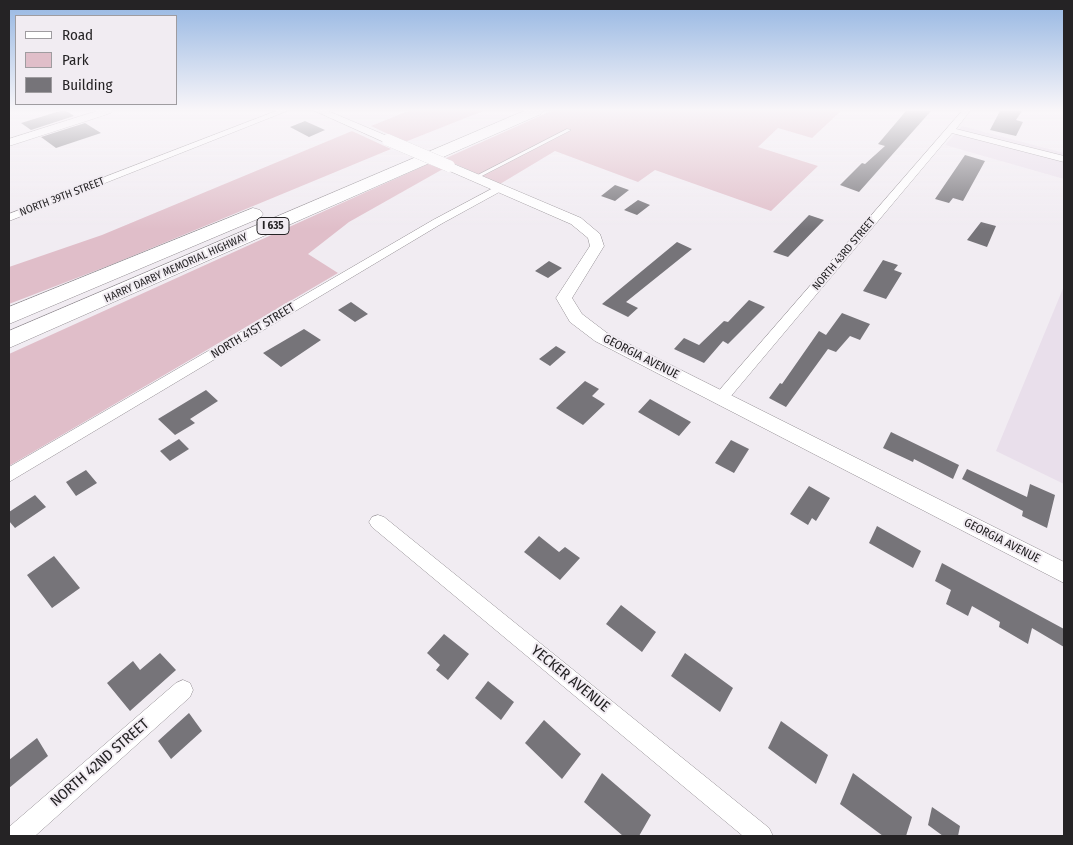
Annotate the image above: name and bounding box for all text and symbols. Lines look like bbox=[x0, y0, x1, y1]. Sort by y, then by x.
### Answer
legend bbox=[15, 15, 178, 105]
text: Road bbox=[62, 26, 93, 44]
text: Park bbox=[62, 51, 89, 69]
text: Building bbox=[62, 76, 113, 94]
street label: NORTH 39TH STREET bbox=[18, 175, 106, 219]
street label: NORTH 43RD STREET bbox=[810, 215, 878, 293]
road number: I 635 bbox=[257, 218, 289, 235]
street label: HARRY DARBY MEMORIAL HIGHWAY bbox=[102, 230, 250, 306]
street label: NORTH 41ST STREET bbox=[208, 300, 298, 362]
street label: GEORGIA AVENUE bbox=[601, 332, 681, 382]
street label: GEORGIA AVENUE bbox=[962, 516, 1042, 566]
street label: YECKER AVENUE bbox=[527, 642, 613, 716]
street label: NORTH 42ND STREET bbox=[47, 715, 153, 811]

